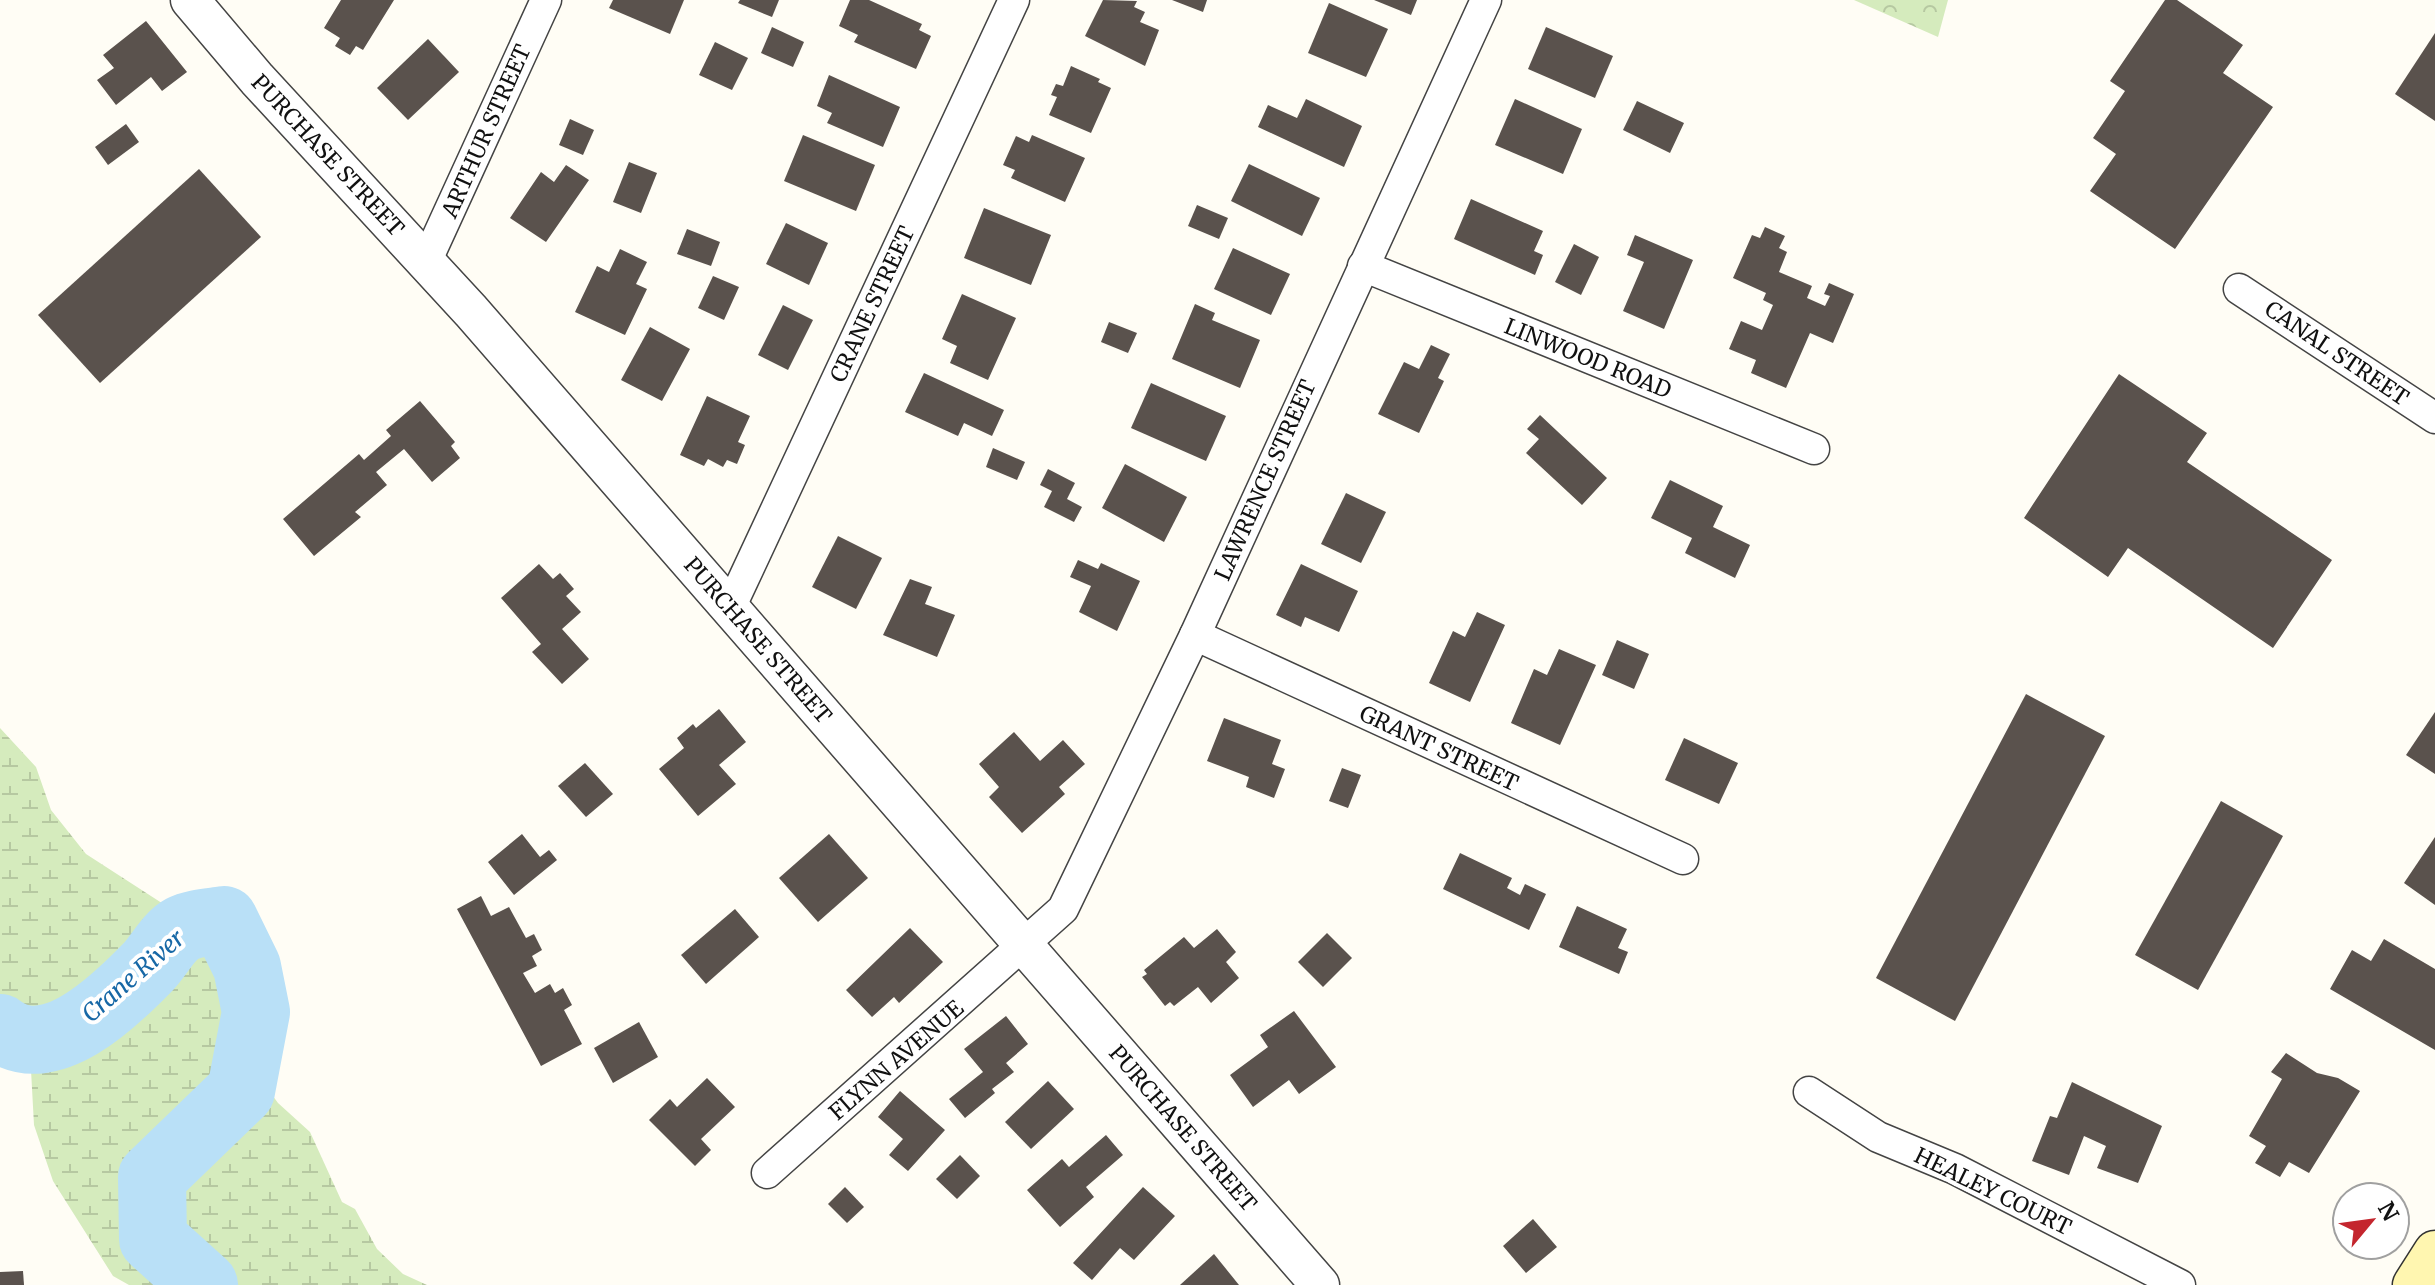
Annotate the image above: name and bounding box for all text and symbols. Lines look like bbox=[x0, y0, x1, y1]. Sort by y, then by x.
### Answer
street label: ARTHUR STREET bbox=[435, 40, 537, 223]
street label: PURCHASE STREET bbox=[246, 68, 410, 242]
street label: CRANE STREET bbox=[824, 222, 920, 386]
street label: CANAL STREET bbox=[2260, 294, 2414, 412]
street label: LINWOOD ROAD bbox=[1500, 312, 1676, 404]
street label: LAWRENCE STREET bbox=[1208, 375, 1322, 585]
street label: PURCHASE STREET bbox=[678, 551, 838, 729]
street label: GRANT STREET bbox=[1355, 699, 1523, 797]
water label: Crane River bbox=[75, 922, 192, 1029]
street label: FLYNN AVENUE bbox=[823, 994, 969, 1126]
street label: PURCHASE STREET bbox=[1103, 1039, 1263, 1217]
street label: HEALEY COURT bbox=[1910, 1141, 2076, 1241]
north arrow bbox=[2331, 1181, 2411, 1261]
text: N bbox=[2372, 1197, 2405, 1226]

